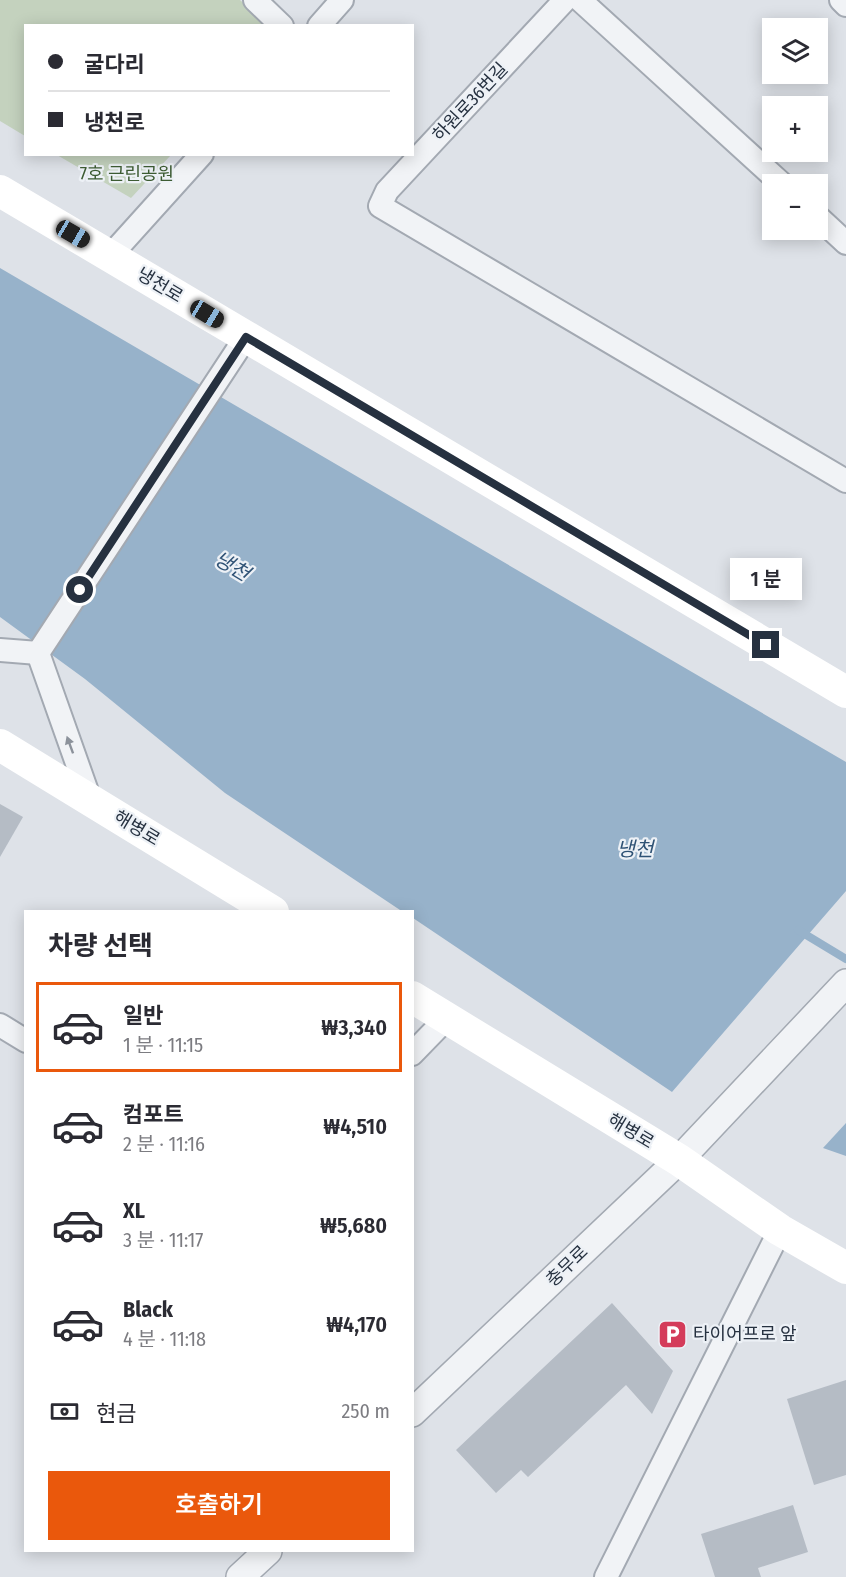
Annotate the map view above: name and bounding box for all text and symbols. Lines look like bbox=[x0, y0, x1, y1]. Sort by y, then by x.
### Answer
map controls bbox=[762, 18, 828, 240]
button: layers bbox=[762, 18, 828, 84]
text: 굴다리 bbox=[84, 51, 145, 78]
street label: 하원로36번길 bbox=[428, 58, 512, 146]
button: + bbox=[762, 96, 828, 162]
text: 냉천로 bbox=[84, 109, 145, 136]
park label: 7호 근린공원 bbox=[80, 163, 174, 185]
button: − bbox=[762, 174, 828, 240]
car bbox=[53, 217, 93, 251]
street label: 냉천로 bbox=[133, 263, 187, 307]
car bbox=[187, 297, 227, 331]
water label: 냉천 bbox=[210, 546, 256, 587]
callout: 1 분 bbox=[730, 558, 802, 600]
text: 1 분 bbox=[750, 567, 782, 591]
route start bbox=[66, 576, 93, 603]
route end bbox=[752, 631, 779, 658]
one-way arrow bbox=[65, 736, 75, 754]
street label: 해병로 bbox=[110, 806, 164, 850]
water label: 냉천 bbox=[617, 837, 656, 861]
text: 차량 선택 bbox=[48, 930, 153, 962]
icon: car bbox=[51, 1000, 105, 1054]
text: 일반 bbox=[123, 1002, 163, 1029]
text: ₩3,340 bbox=[321, 1014, 387, 1041]
text: 1 분 · 11:15 bbox=[123, 1033, 203, 1057]
icon: car bbox=[51, 1099, 105, 1153]
text: 컴포트 bbox=[123, 1101, 184, 1128]
street label: 해병로 bbox=[604, 1109, 658, 1153]
text: ₩4,510 bbox=[323, 1113, 387, 1140]
text: 2 분 · 11:16 bbox=[123, 1132, 205, 1156]
text: XL bbox=[123, 1197, 145, 1224]
icon: car bbox=[51, 1198, 105, 1252]
text: ₩5,680 bbox=[320, 1212, 387, 1239]
text: 3 분 · 11:17 bbox=[123, 1228, 203, 1252]
street label: 충무로 bbox=[541, 1241, 593, 1291]
text: Black bbox=[123, 1296, 173, 1323]
icon: car bbox=[51, 1297, 105, 1351]
text: ₩4,170 bbox=[326, 1311, 387, 1338]
parking icon: 타이어프로 앞 bbox=[656, 1318, 688, 1350]
place label: 타이어프로 앞 bbox=[693, 1323, 797, 1345]
text: 4 분 · 11:18 bbox=[123, 1327, 206, 1351]
icon: cash bbox=[48, 1395, 81, 1428]
text: 250 m bbox=[342, 1399, 390, 1423]
text: 현금 bbox=[96, 1400, 136, 1427]
button: 호출하기 bbox=[48, 1471, 390, 1540]

